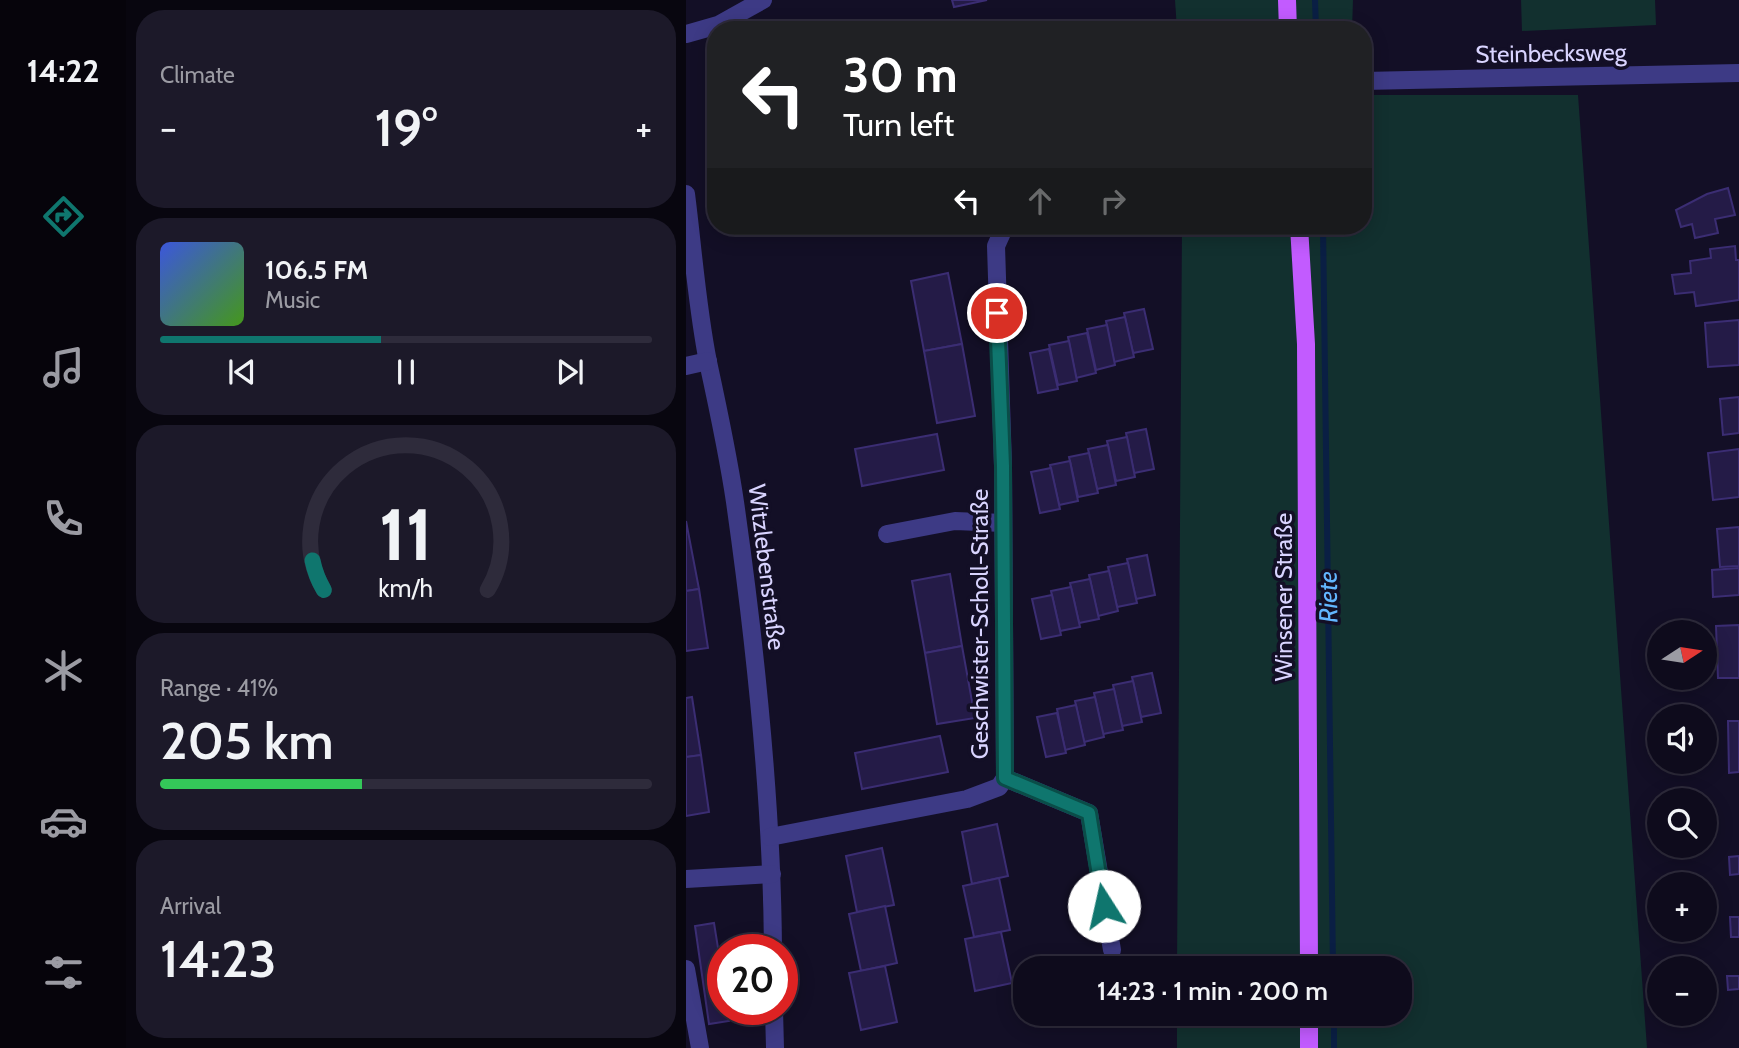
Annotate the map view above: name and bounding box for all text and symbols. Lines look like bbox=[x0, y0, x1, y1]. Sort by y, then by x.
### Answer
street label: Steinbecksweg bbox=[1475, 37, 1628, 69]
text: 30 m bbox=[843, 45, 958, 104]
icon: left bbox=[728, 49, 819, 140]
text: 14:22 bbox=[27, 51, 99, 90]
text: Climate bbox=[160, 61, 235, 89]
text: 19° bbox=[375, 96, 437, 159]
text: − bbox=[160, 104, 177, 151]
text: + bbox=[635, 104, 652, 151]
text: Turn left bbox=[843, 105, 954, 144]
icon: left bbox=[948, 182, 986, 220]
icon: ahead bbox=[1021, 182, 1059, 220]
icon: right bbox=[1094, 182, 1132, 220]
icon: directions bbox=[39, 192, 88, 241]
text: 106.5 FM bbox=[265, 254, 368, 286]
pin bbox=[967, 283, 1027, 343]
text: Music bbox=[265, 286, 320, 314]
icon: arrive bbox=[978, 294, 1016, 332]
icon: music bbox=[39, 343, 88, 392]
icon: previous bbox=[223, 353, 261, 391]
icon: pause bbox=[387, 353, 425, 391]
icon: next bbox=[551, 353, 589, 391]
street label: Witzlebenstraße bbox=[742, 482, 792, 652]
street label: Geschwister-Scholl-Straße bbox=[965, 489, 994, 759]
text: 11 bbox=[379, 490, 433, 578]
icon: phone bbox=[39, 494, 88, 543]
street label: Winsener Straße bbox=[1269, 513, 1298, 681]
water label: Riete bbox=[1312, 571, 1344, 623]
text: km/h bbox=[379, 573, 433, 603]
north arrow bbox=[1647, 620, 1717, 690]
map controls bbox=[1647, 620, 1717, 1026]
icon: climate bbox=[39, 646, 88, 695]
text: Range · 41% bbox=[160, 674, 278, 702]
button: sound bbox=[1647, 704, 1717, 774]
text: 205 km bbox=[160, 709, 334, 772]
button: search bbox=[1647, 788, 1717, 858]
icon: car bbox=[39, 797, 88, 846]
position arrow bbox=[1067, 869, 1141, 943]
button: + bbox=[1647, 872, 1717, 942]
text: Arrival bbox=[160, 892, 221, 920]
text: 14:23 bbox=[160, 927, 277, 990]
speed limit sign: 20 bbox=[707, 934, 798, 1025]
icon: filters bbox=[39, 948, 88, 997]
button: − bbox=[1647, 956, 1717, 1026]
text: 14:23 · 1 min · 200 m bbox=[1097, 975, 1328, 1007]

